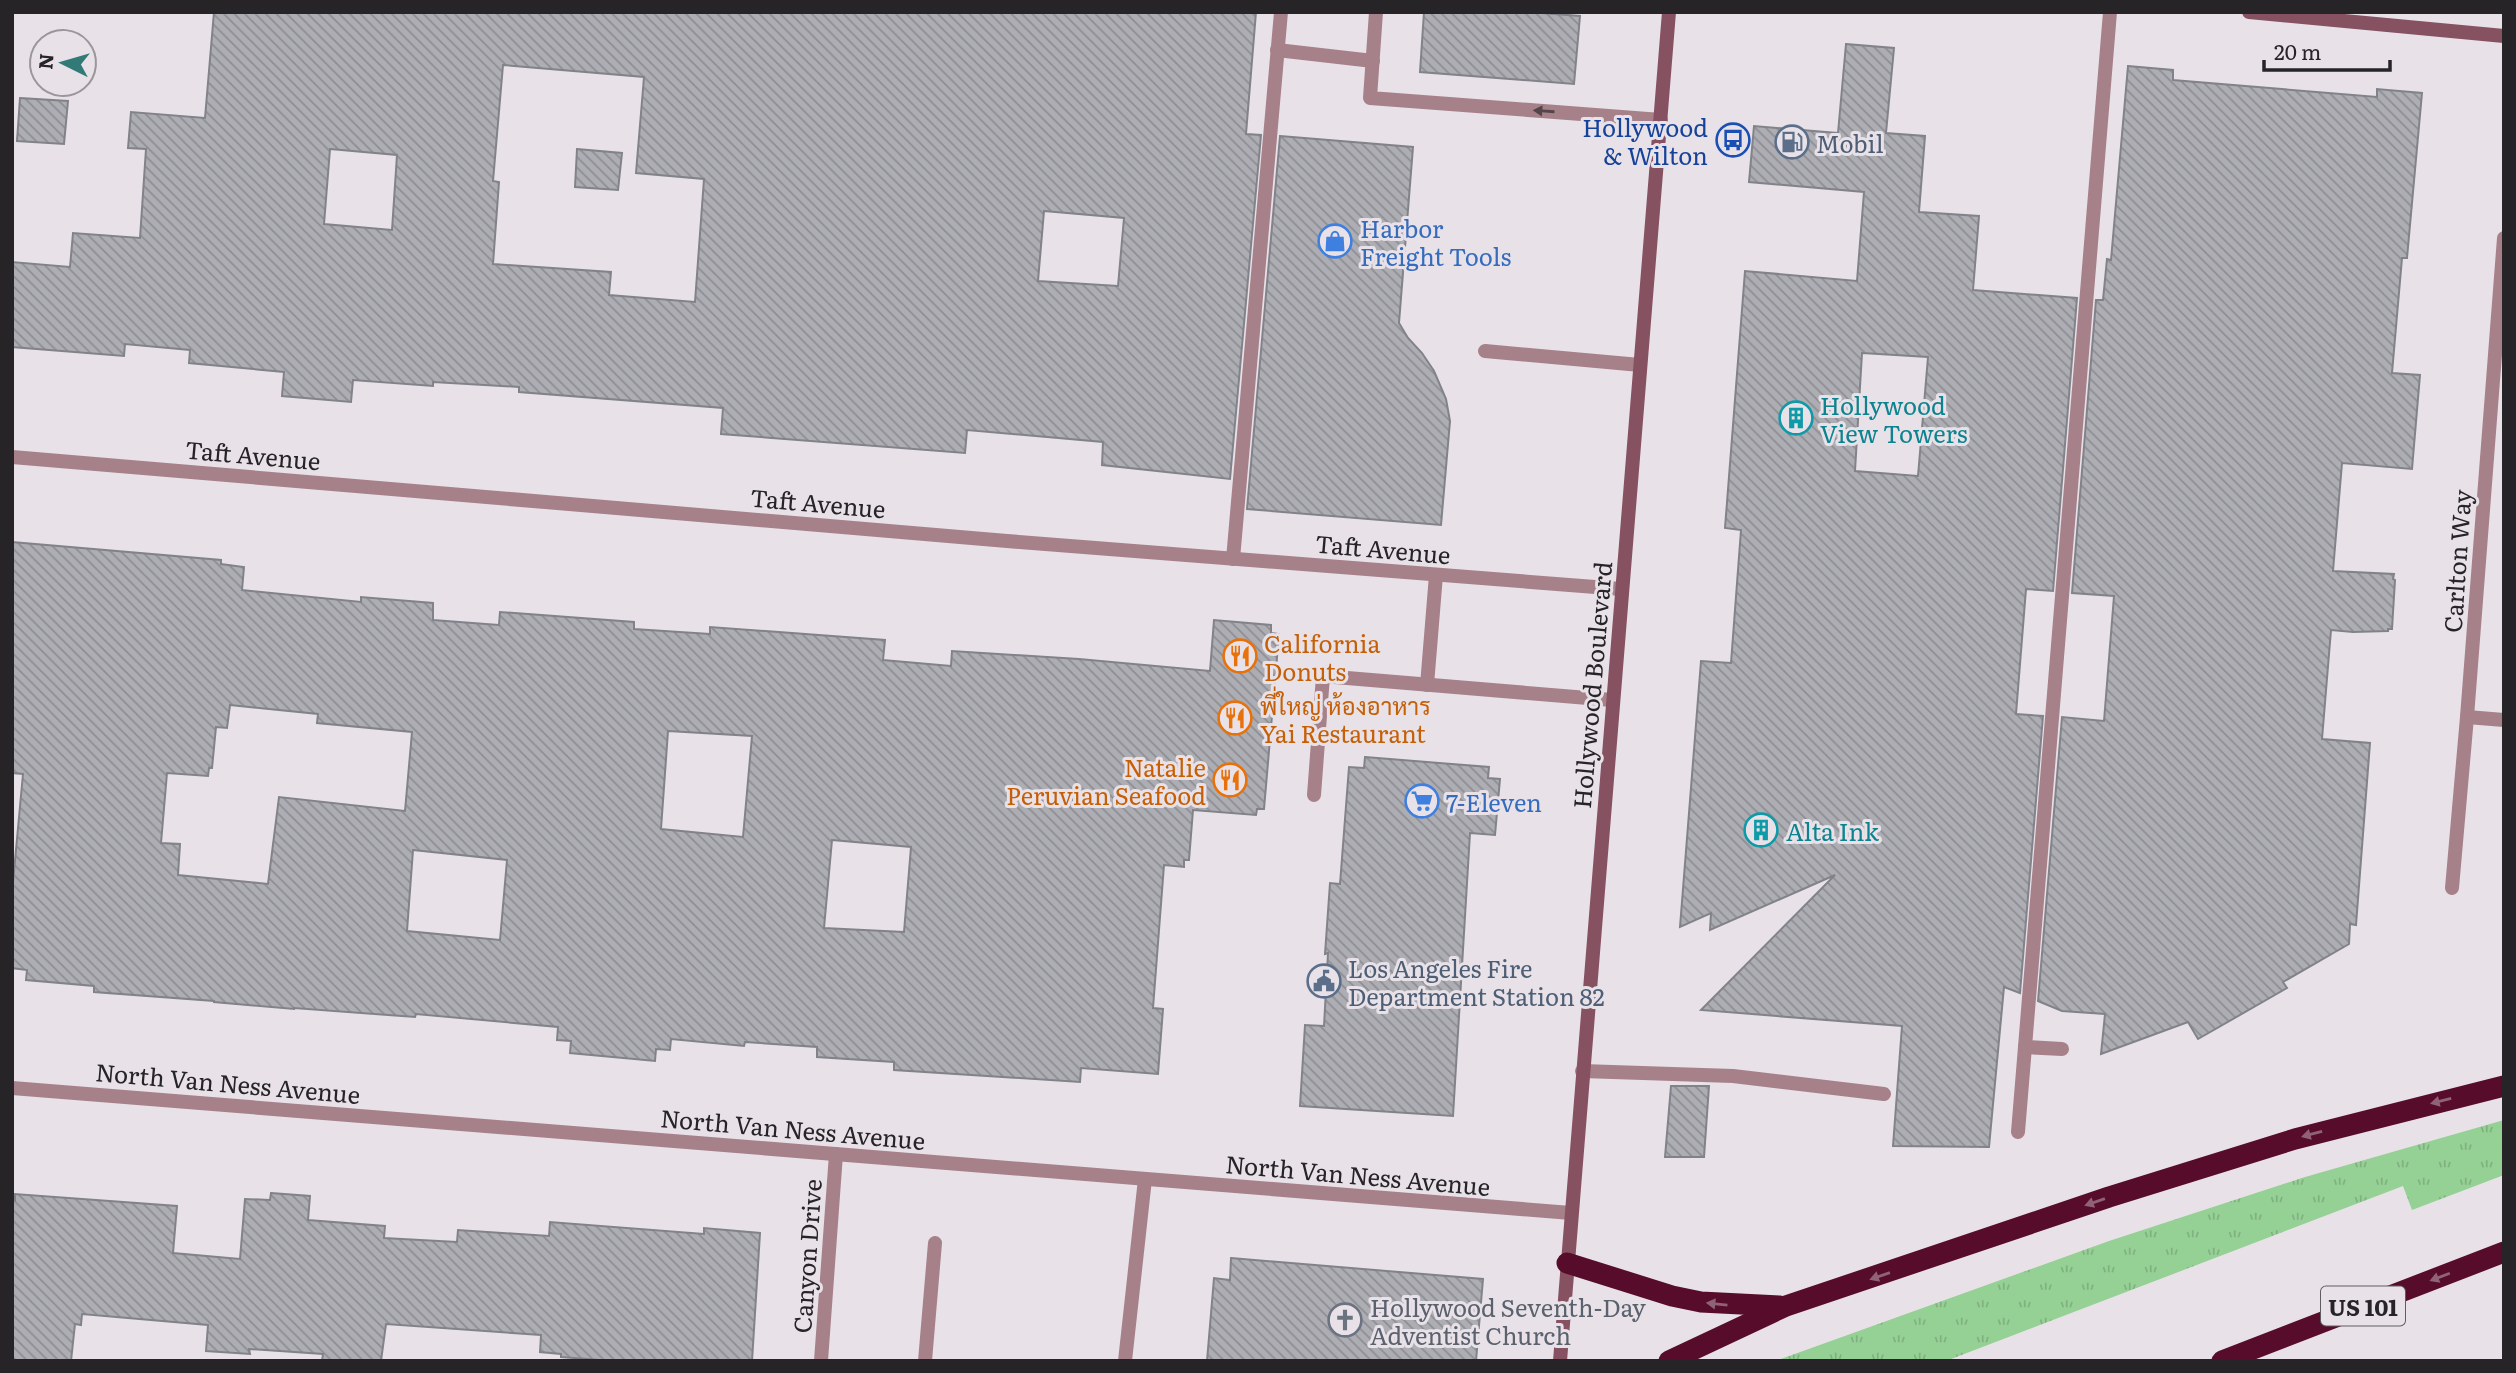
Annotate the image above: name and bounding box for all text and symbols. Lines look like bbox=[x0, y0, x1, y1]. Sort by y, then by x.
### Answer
north arrow bbox=[28, 28, 98, 98]
scale bar bbox=[2264, 28, 2390, 72]
text: 20 m bbox=[2274, 35, 2321, 66]
text: N bbox=[30, 52, 60, 71]
one-way arrow bbox=[1533, 105, 1555, 116]
place label: Hollywood & Wilton bbox=[1582, 109, 1708, 172]
bus stop icon: Hollywood & Wilton bbox=[1714, 121, 1752, 159]
fuel station icon: Mobil bbox=[1773, 123, 1811, 161]
place label: Mobil bbox=[1816, 125, 1884, 160]
place label: Harbor Freight Tools bbox=[1360, 210, 1511, 273]
shop icon: Harbor Freight Tools bbox=[1316, 222, 1354, 260]
place label: Hollywood View Towers bbox=[1820, 387, 1968, 450]
building icon: Hollywood View Towers bbox=[1777, 399, 1815, 437]
street label: Taft Avenue bbox=[184, 431, 322, 477]
street label: Taft Avenue bbox=[749, 479, 887, 525]
street label: Carlton Way bbox=[2434, 488, 2478, 634]
street label: Taft Avenue bbox=[1314, 525, 1452, 571]
street label: Hollywood Boulevard bbox=[1563, 560, 1619, 810]
place label: California Donuts bbox=[1264, 625, 1381, 688]
restaurant icon: California Donuts bbox=[1221, 637, 1259, 675]
place label: พี่ใหญ่ ห้องอาหาร Yai Restaurant bbox=[1260, 686, 1431, 750]
restaurant icon: พี่ใหญ่ ห้องอาหาร Yai Restaurant bbox=[1216, 699, 1254, 737]
place label: Natalie Peruvian Seafood bbox=[1006, 749, 1206, 812]
restaurant icon: Natalie Peruvian Seafood bbox=[1211, 761, 1249, 799]
supermarket icon: 7-Eleven bbox=[1403, 782, 1441, 820]
place label: 7-Eleven bbox=[1446, 784, 1542, 819]
building icon: Alta Ink bbox=[1742, 811, 1780, 849]
place label: Alta Ink bbox=[1786, 813, 1879, 848]
place label: Los Angeles Fire Department Station 82 bbox=[1348, 950, 1605, 1013]
public building icon: Los Angeles Fire Department Station 82 bbox=[1305, 962, 1343, 1000]
street label: North Van Ness Avenue bbox=[94, 1053, 362, 1111]
one-way arrow bbox=[2430, 1096, 2452, 1107]
street label: North Van Ness Avenue bbox=[659, 1099, 927, 1157]
one-way arrow bbox=[2301, 1129, 2323, 1140]
street label: North Van Ness Avenue bbox=[1224, 1145, 1492, 1203]
street label: Canyon Drive bbox=[783, 1178, 829, 1334]
one-way arrow bbox=[2085, 1197, 2106, 1208]
one-way arrow bbox=[1869, 1271, 1890, 1282]
one-way arrow bbox=[2429, 1271, 2450, 1282]
road number: US 101 bbox=[2321, 1287, 2405, 1326]
place label: Hollywood Seventh-Day Adventist Church bbox=[1370, 1289, 1646, 1352]
one-way arrow bbox=[1706, 1298, 1728, 1309]
church icon: Hollywood Seventh-Day Adventist Church bbox=[1326, 1301, 1364, 1339]

